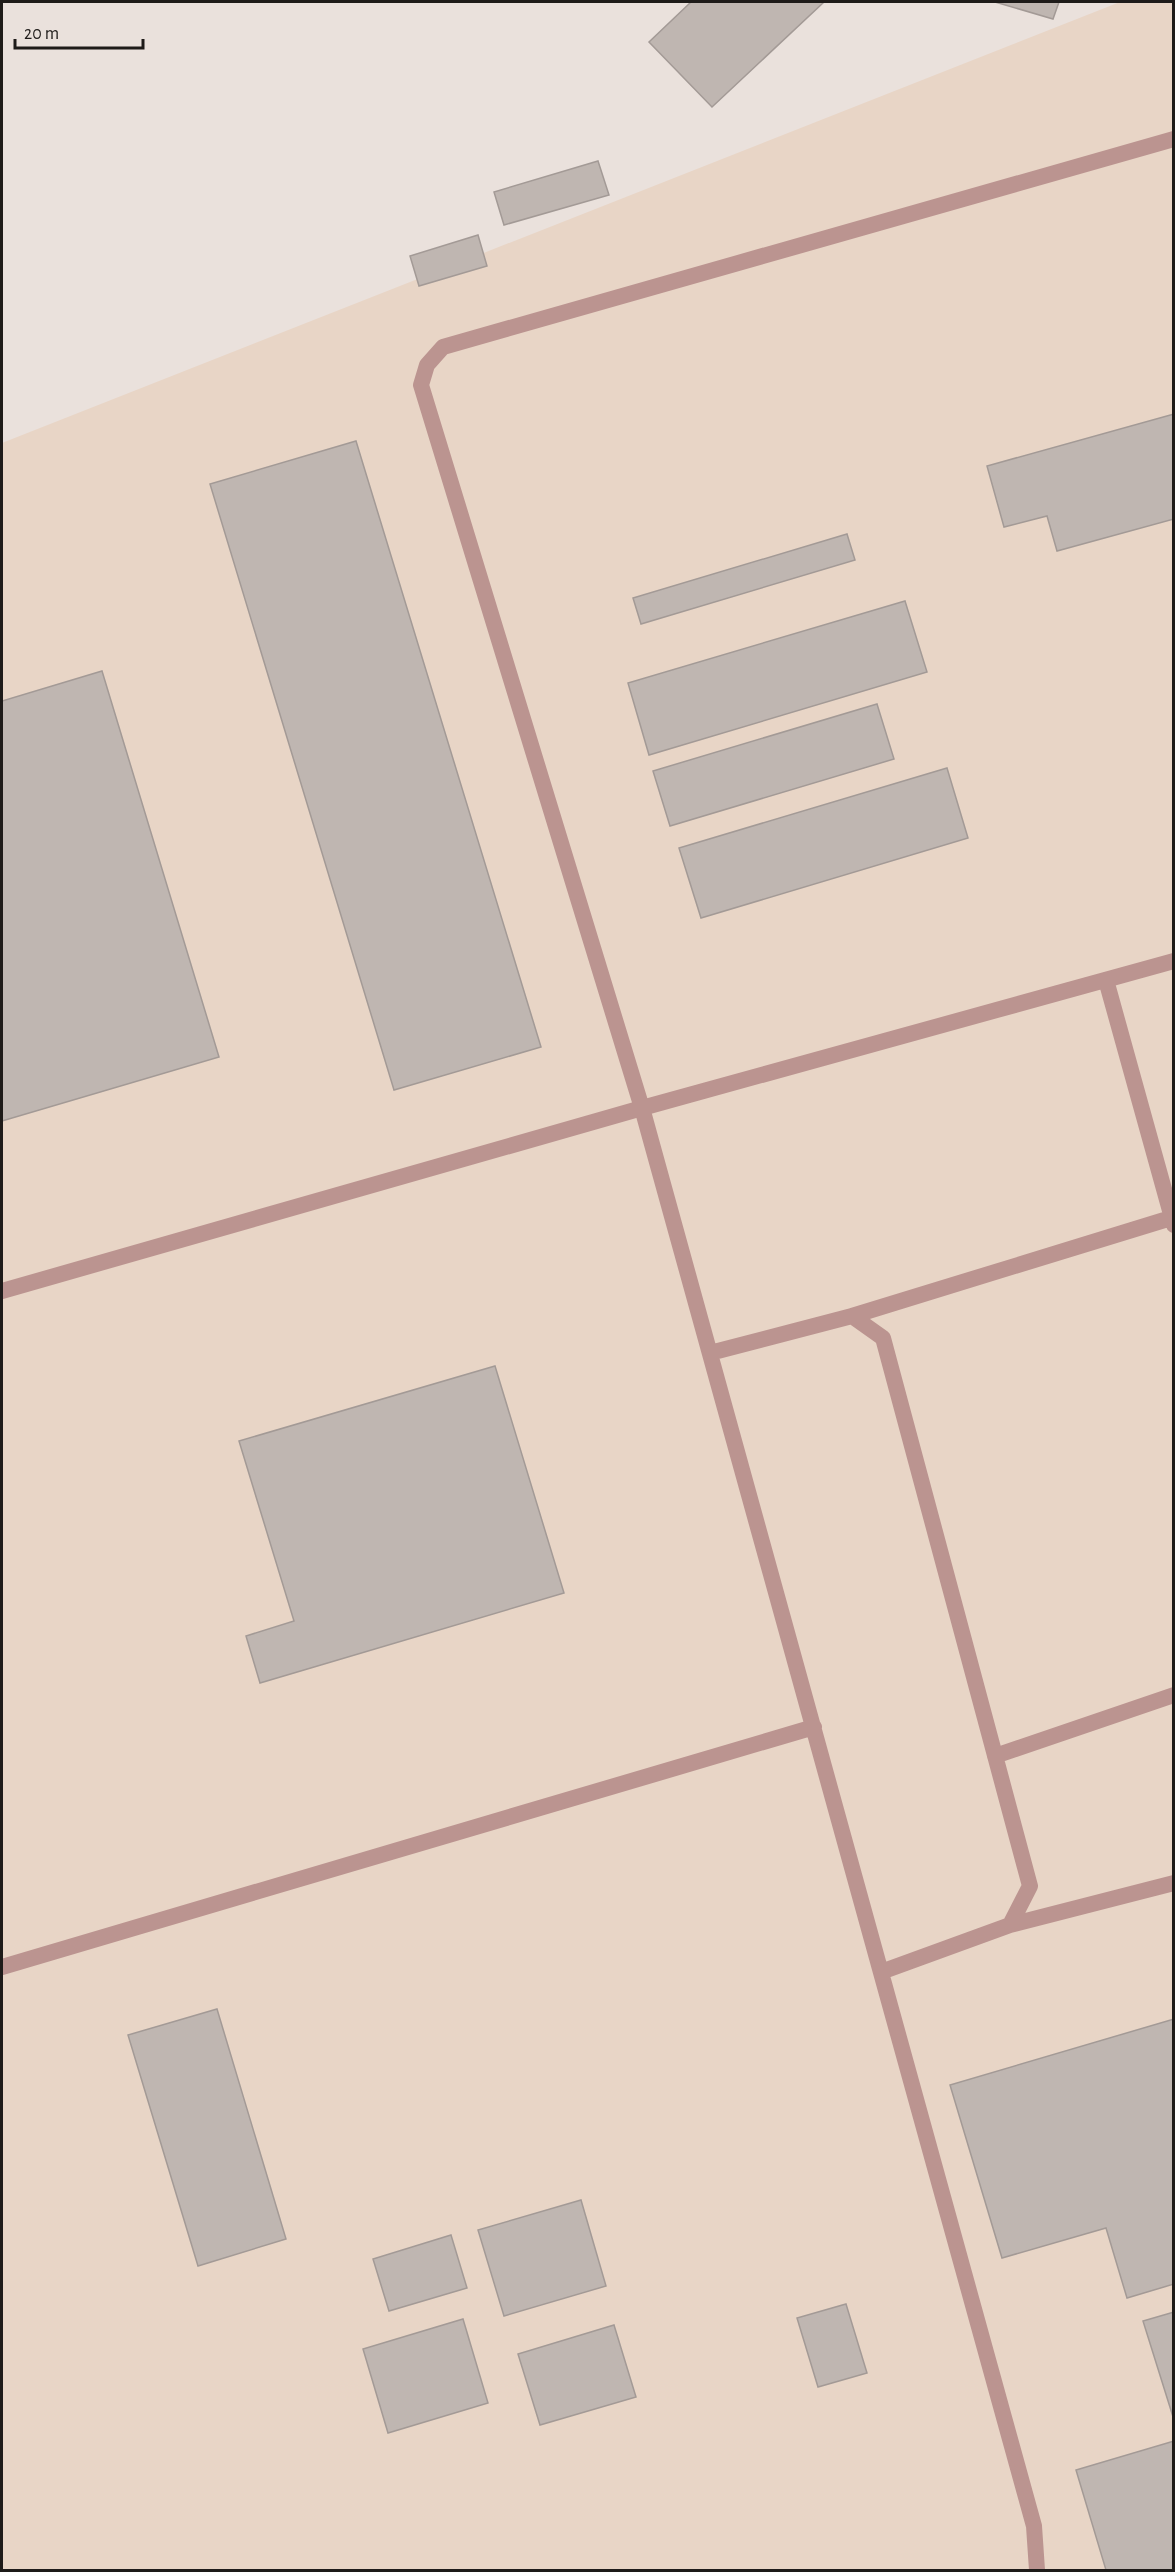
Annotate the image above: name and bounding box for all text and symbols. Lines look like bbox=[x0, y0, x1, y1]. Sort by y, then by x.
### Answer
scale bar bbox=[15, 12, 142, 50]
text: 20 m bbox=[24, 25, 59, 43]

